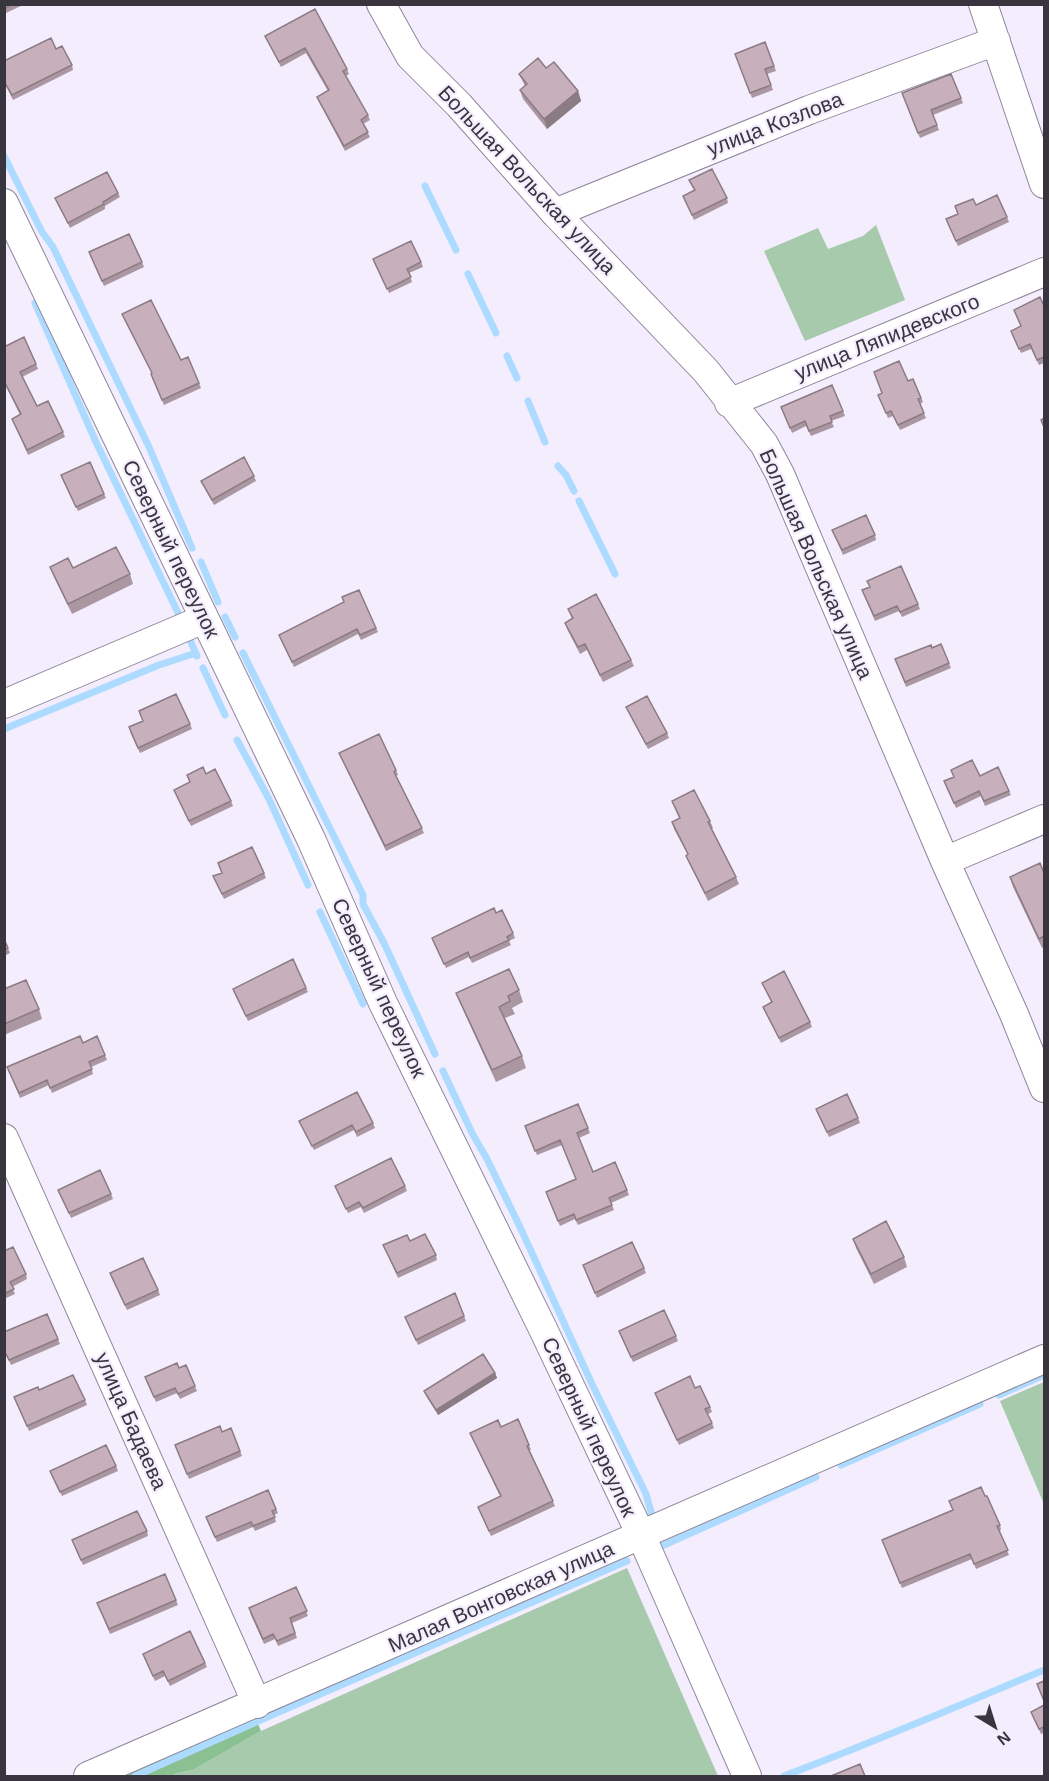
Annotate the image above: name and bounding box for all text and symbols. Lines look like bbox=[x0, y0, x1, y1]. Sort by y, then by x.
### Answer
street label: Большая Вольская улица bbox=[434, 81, 621, 279]
street label: улица Козлова bbox=[704, 87, 846, 160]
street label: улица Ляпидевского bbox=[791, 289, 983, 384]
street label: Большая Вольская улица bbox=[755, 445, 878, 683]
street label: Северный переулок bbox=[118, 456, 225, 642]
street label: Северный переулок bbox=[328, 895, 431, 1082]
street label: Северный переулок bbox=[538, 1334, 641, 1521]
street label: улица Бадаева bbox=[91, 1349, 172, 1493]
street label: Малая Вонговская улица bbox=[384, 1536, 617, 1657]
north arrow bbox=[965, 1697, 1025, 1757]
text: N bbox=[994, 1728, 1014, 1749]

